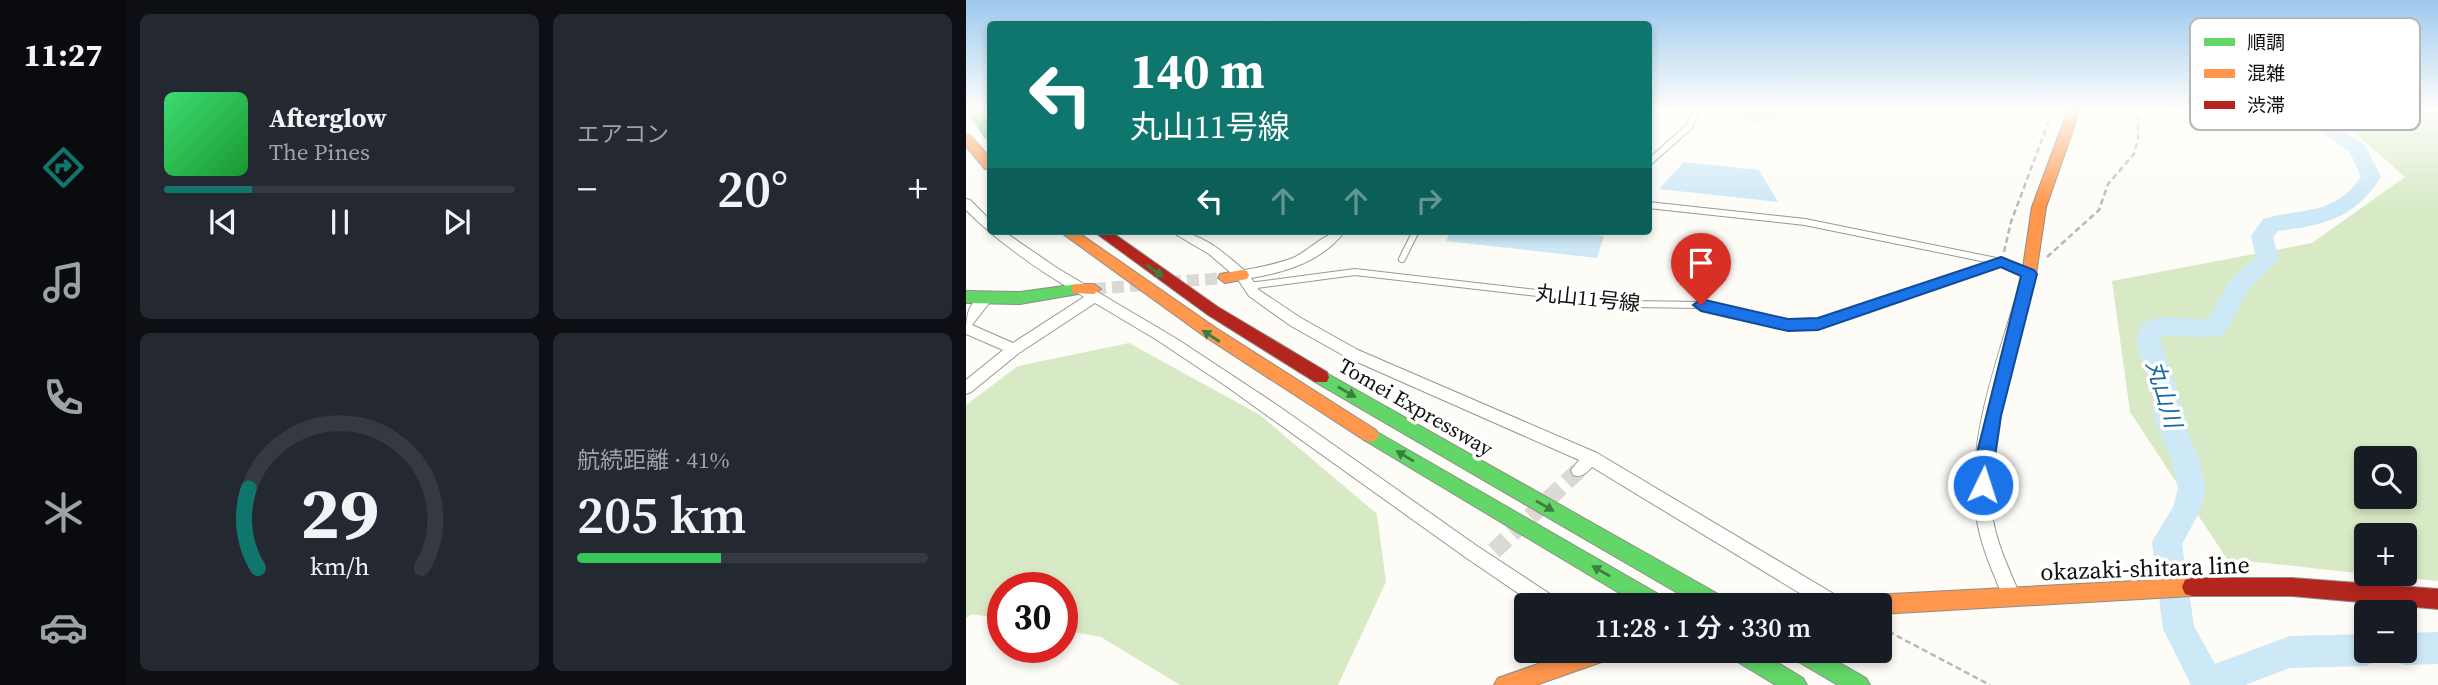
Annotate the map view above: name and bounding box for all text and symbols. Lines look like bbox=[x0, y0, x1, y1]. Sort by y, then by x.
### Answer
legend bbox=[2190, 18, 2420, 130]
text: 順調 bbox=[2247, 29, 2285, 55]
text: 11:27 bbox=[24, 33, 102, 77]
text: 140 m bbox=[1130, 37, 1265, 104]
icon: left bbox=[1015, 49, 1106, 140]
text: 混雑 bbox=[2247, 60, 2285, 86]
text: 渋滞 bbox=[2247, 92, 2285, 118]
text: Afterglow bbox=[269, 100, 387, 136]
text: 丸山11号線 bbox=[1130, 105, 1290, 149]
text: エアコン bbox=[577, 118, 669, 150]
text: The Pines bbox=[269, 136, 370, 168]
icon: directions bbox=[39, 143, 88, 192]
text: 20° bbox=[717, 153, 788, 224]
text: − bbox=[577, 163, 597, 215]
text: + bbox=[908, 163, 928, 215]
icon: left bbox=[1191, 182, 1229, 220]
icon: ahead bbox=[1264, 182, 1302, 220]
icon: ahead bbox=[1337, 182, 1375, 220]
icon: right bbox=[1410, 182, 1448, 220]
icon: previous bbox=[204, 203, 242, 241]
icon: pause bbox=[321, 203, 359, 241]
icon: next bbox=[438, 203, 476, 241]
pin bbox=[1671, 233, 1731, 305]
icon: arrive bbox=[1682, 244, 1720, 282]
icon: music bbox=[39, 258, 88, 307]
one-way arrow bbox=[1146, 264, 1164, 278]
street label: 丸山11号線 bbox=[1534, 278, 1642, 318]
one-way arrow bbox=[1202, 330, 1221, 343]
street label: Tomei Expressway bbox=[1334, 351, 1499, 463]
water label: 丸山川 bbox=[2139, 356, 2190, 435]
icon: phone bbox=[39, 373, 88, 422]
one-way arrow bbox=[1338, 386, 1357, 398]
text: 航続距離 · 41% bbox=[577, 444, 730, 476]
map controls bbox=[2354, 446, 2417, 663]
button: search bbox=[2354, 446, 2417, 509]
position arrow bbox=[1946, 448, 2020, 522]
one-way arrow bbox=[1395, 449, 1414, 462]
text: 29 bbox=[300, 463, 379, 562]
text: 205 km bbox=[577, 479, 746, 550]
icon: climate bbox=[39, 488, 88, 537]
one-way arrow bbox=[1535, 500, 1554, 512]
button: + bbox=[2354, 523, 2417, 586]
street label: okazaki-shitara line bbox=[2040, 548, 2250, 588]
text: km/h bbox=[310, 549, 369, 583]
one-way arrow bbox=[1591, 565, 1611, 577]
speed limit sign: 30 bbox=[987, 572, 1078, 663]
button: − bbox=[2354, 600, 2417, 663]
icon: car bbox=[39, 603, 88, 652]
text: 11:28 · 1 分 · 330 m bbox=[1595, 610, 1811, 646]

